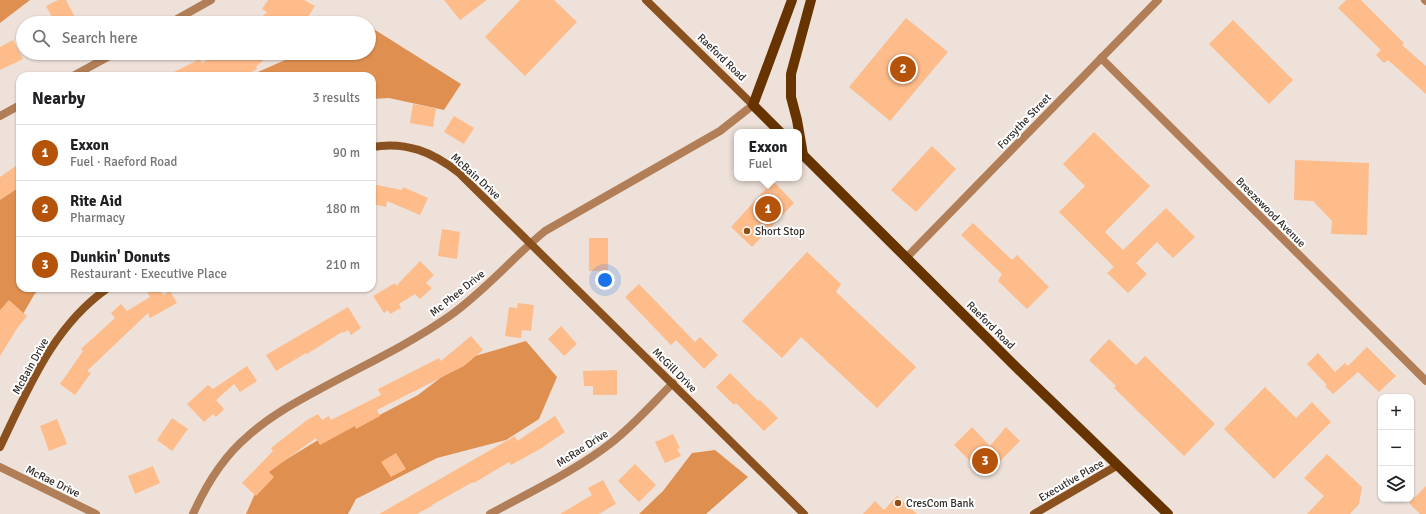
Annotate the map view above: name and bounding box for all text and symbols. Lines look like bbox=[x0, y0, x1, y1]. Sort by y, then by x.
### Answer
search box bbox=[16, 16, 376, 60]
icon: search bbox=[30, 27, 52, 49]
text: Search here bbox=[62, 29, 138, 47]
street label: Raeford Road bbox=[695, 31, 749, 84]
pin: 2 bbox=[890, 54, 916, 84]
text: Nearby bbox=[32, 88, 85, 109]
text: 3 results bbox=[312, 90, 360, 106]
street label: Forsythe Street bbox=[995, 91, 1054, 152]
popup bbox=[734, 129, 802, 181]
text: Exxon bbox=[70, 136, 109, 154]
text: Exxon bbox=[749, 138, 787, 156]
text: 1 bbox=[41, 145, 49, 161]
text: 90 m bbox=[333, 145, 360, 161]
street label: McBain Drive bbox=[448, 151, 503, 202]
text: Fuel · Raeford Road bbox=[70, 154, 178, 170]
text: Fuel bbox=[749, 156, 772, 172]
street label: Breezewood Avenue bbox=[1233, 175, 1308, 250]
text: Rite Aid bbox=[70, 192, 122, 210]
pin: 1 bbox=[755, 194, 781, 224]
text: 2 bbox=[41, 201, 49, 217]
text: 180 m bbox=[326, 201, 360, 217]
text: Pharmacy bbox=[70, 210, 125, 226]
place label: Short Stop bbox=[755, 225, 805, 238]
marker: Short Stop bbox=[742, 226, 752, 236]
text: Dunkin' Donuts bbox=[70, 248, 170, 266]
text: 3 bbox=[41, 257, 49, 273]
text: 210 m bbox=[326, 257, 360, 273]
text: Restaurant · Executive Place bbox=[70, 266, 227, 282]
street label: Mc Phee Drive bbox=[427, 267, 487, 319]
your location bbox=[595, 270, 615, 290]
street label: Raeford Road bbox=[964, 299, 1017, 352]
street label: McBain Drive bbox=[10, 336, 51, 397]
street label: McGill Drive bbox=[650, 345, 700, 395]
map controls bbox=[1378, 394, 1414, 502]
button: + bbox=[1378, 394, 1414, 430]
street label: McRae Drive bbox=[554, 427, 610, 470]
button: − bbox=[1378, 430, 1414, 466]
pin: 3 bbox=[972, 446, 998, 476]
street label: Executive Place bbox=[1036, 457, 1106, 504]
street label: McRae Drive bbox=[24, 463, 82, 500]
button: layers bbox=[1378, 466, 1414, 502]
place label: CresCom Bank bbox=[906, 497, 975, 510]
marker: CresCom Bank bbox=[893, 498, 903, 508]

